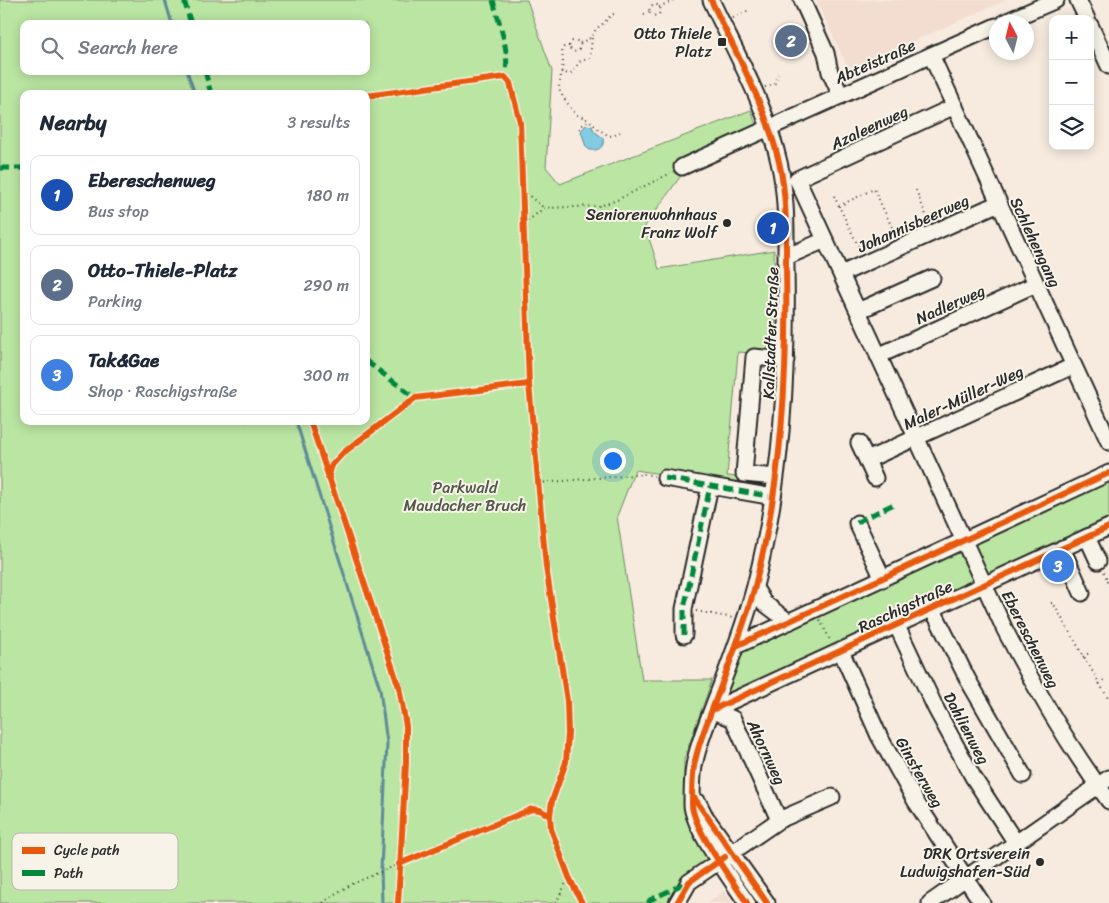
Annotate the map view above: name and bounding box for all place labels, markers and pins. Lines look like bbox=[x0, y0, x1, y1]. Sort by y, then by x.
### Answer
place label: Otto Thiele Platz bbox=[634, 19, 712, 66]
pin: 2 bbox=[775, 22, 807, 60]
marker: Otto Thiele Platz bbox=[716, 36, 728, 48]
place label: Seniorenwohnhaus Franz Wolf bbox=[586, 200, 719, 247]
pin: 1 bbox=[757, 209, 789, 247]
marker: Seniorenwohnhaus Franz Wolf bbox=[721, 217, 733, 229]
pin: 3 bbox=[1042, 547, 1074, 585]
place label: DRK Ortsverein Ludwigshafen-Süd bbox=[900, 839, 1032, 886]
marker: DRK Ortsverein Ludwigshafen-Süd bbox=[1034, 856, 1046, 868]

